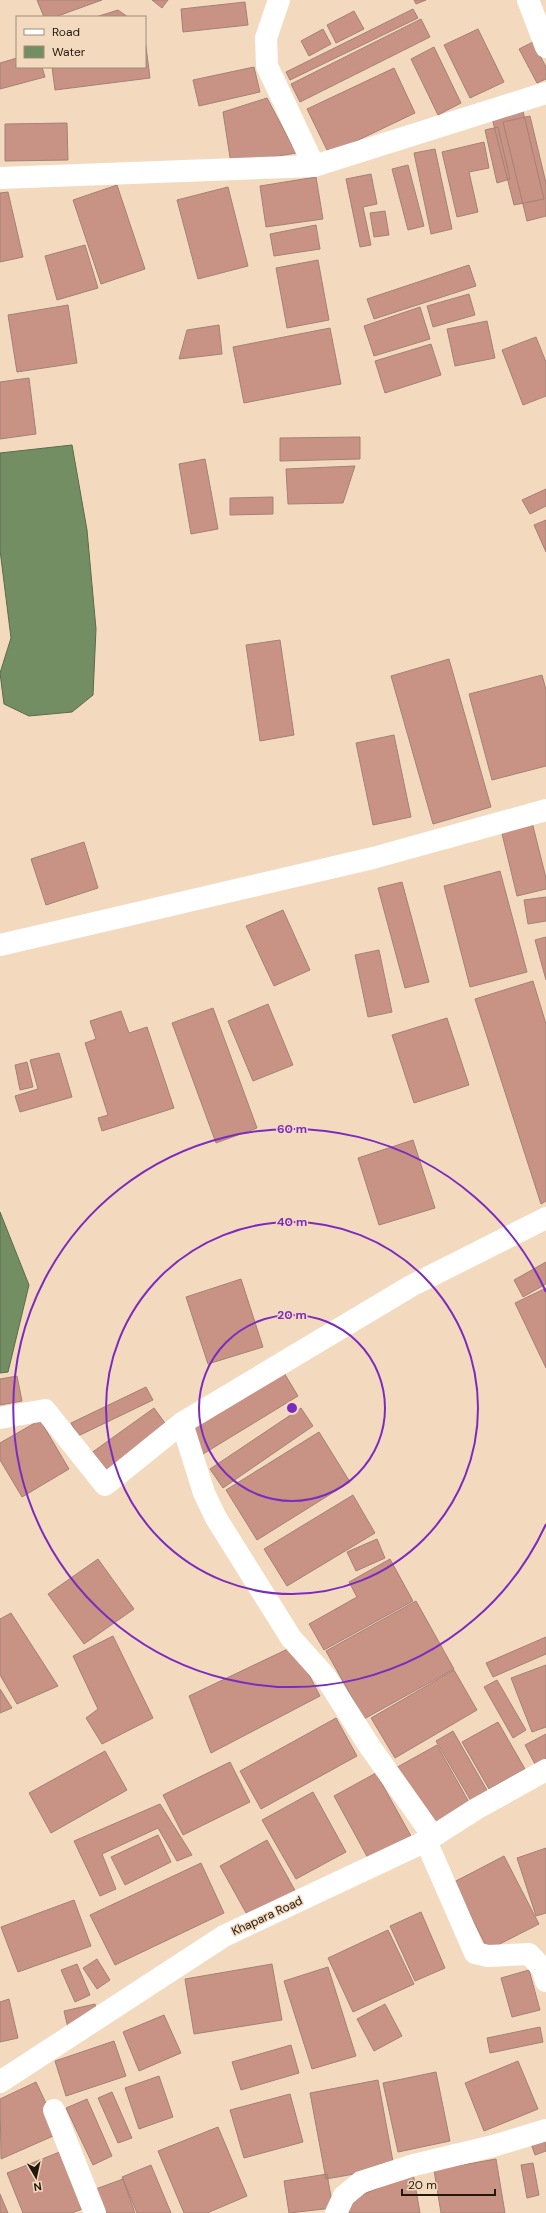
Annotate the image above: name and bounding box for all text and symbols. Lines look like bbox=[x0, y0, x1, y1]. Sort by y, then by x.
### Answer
legend bbox=[16, 16, 146, 68]
text: Road bbox=[52, 24, 80, 40]
text: Water bbox=[52, 44, 86, 60]
text: 60 m bbox=[277, 1121, 307, 1137]
text: 40 m bbox=[277, 1214, 307, 1230]
text: 20 m bbox=[277, 1307, 307, 1323]
centre of rings bbox=[285, 1401, 299, 1415]
street label: Khapara Road bbox=[229, 1893, 305, 1939]
north arrow bbox=[16, 2157, 56, 2197]
scale bar bbox=[402, 2171, 495, 2197]
text: 20 m bbox=[408, 2177, 437, 2193]
text: N bbox=[33, 2179, 43, 2194]

